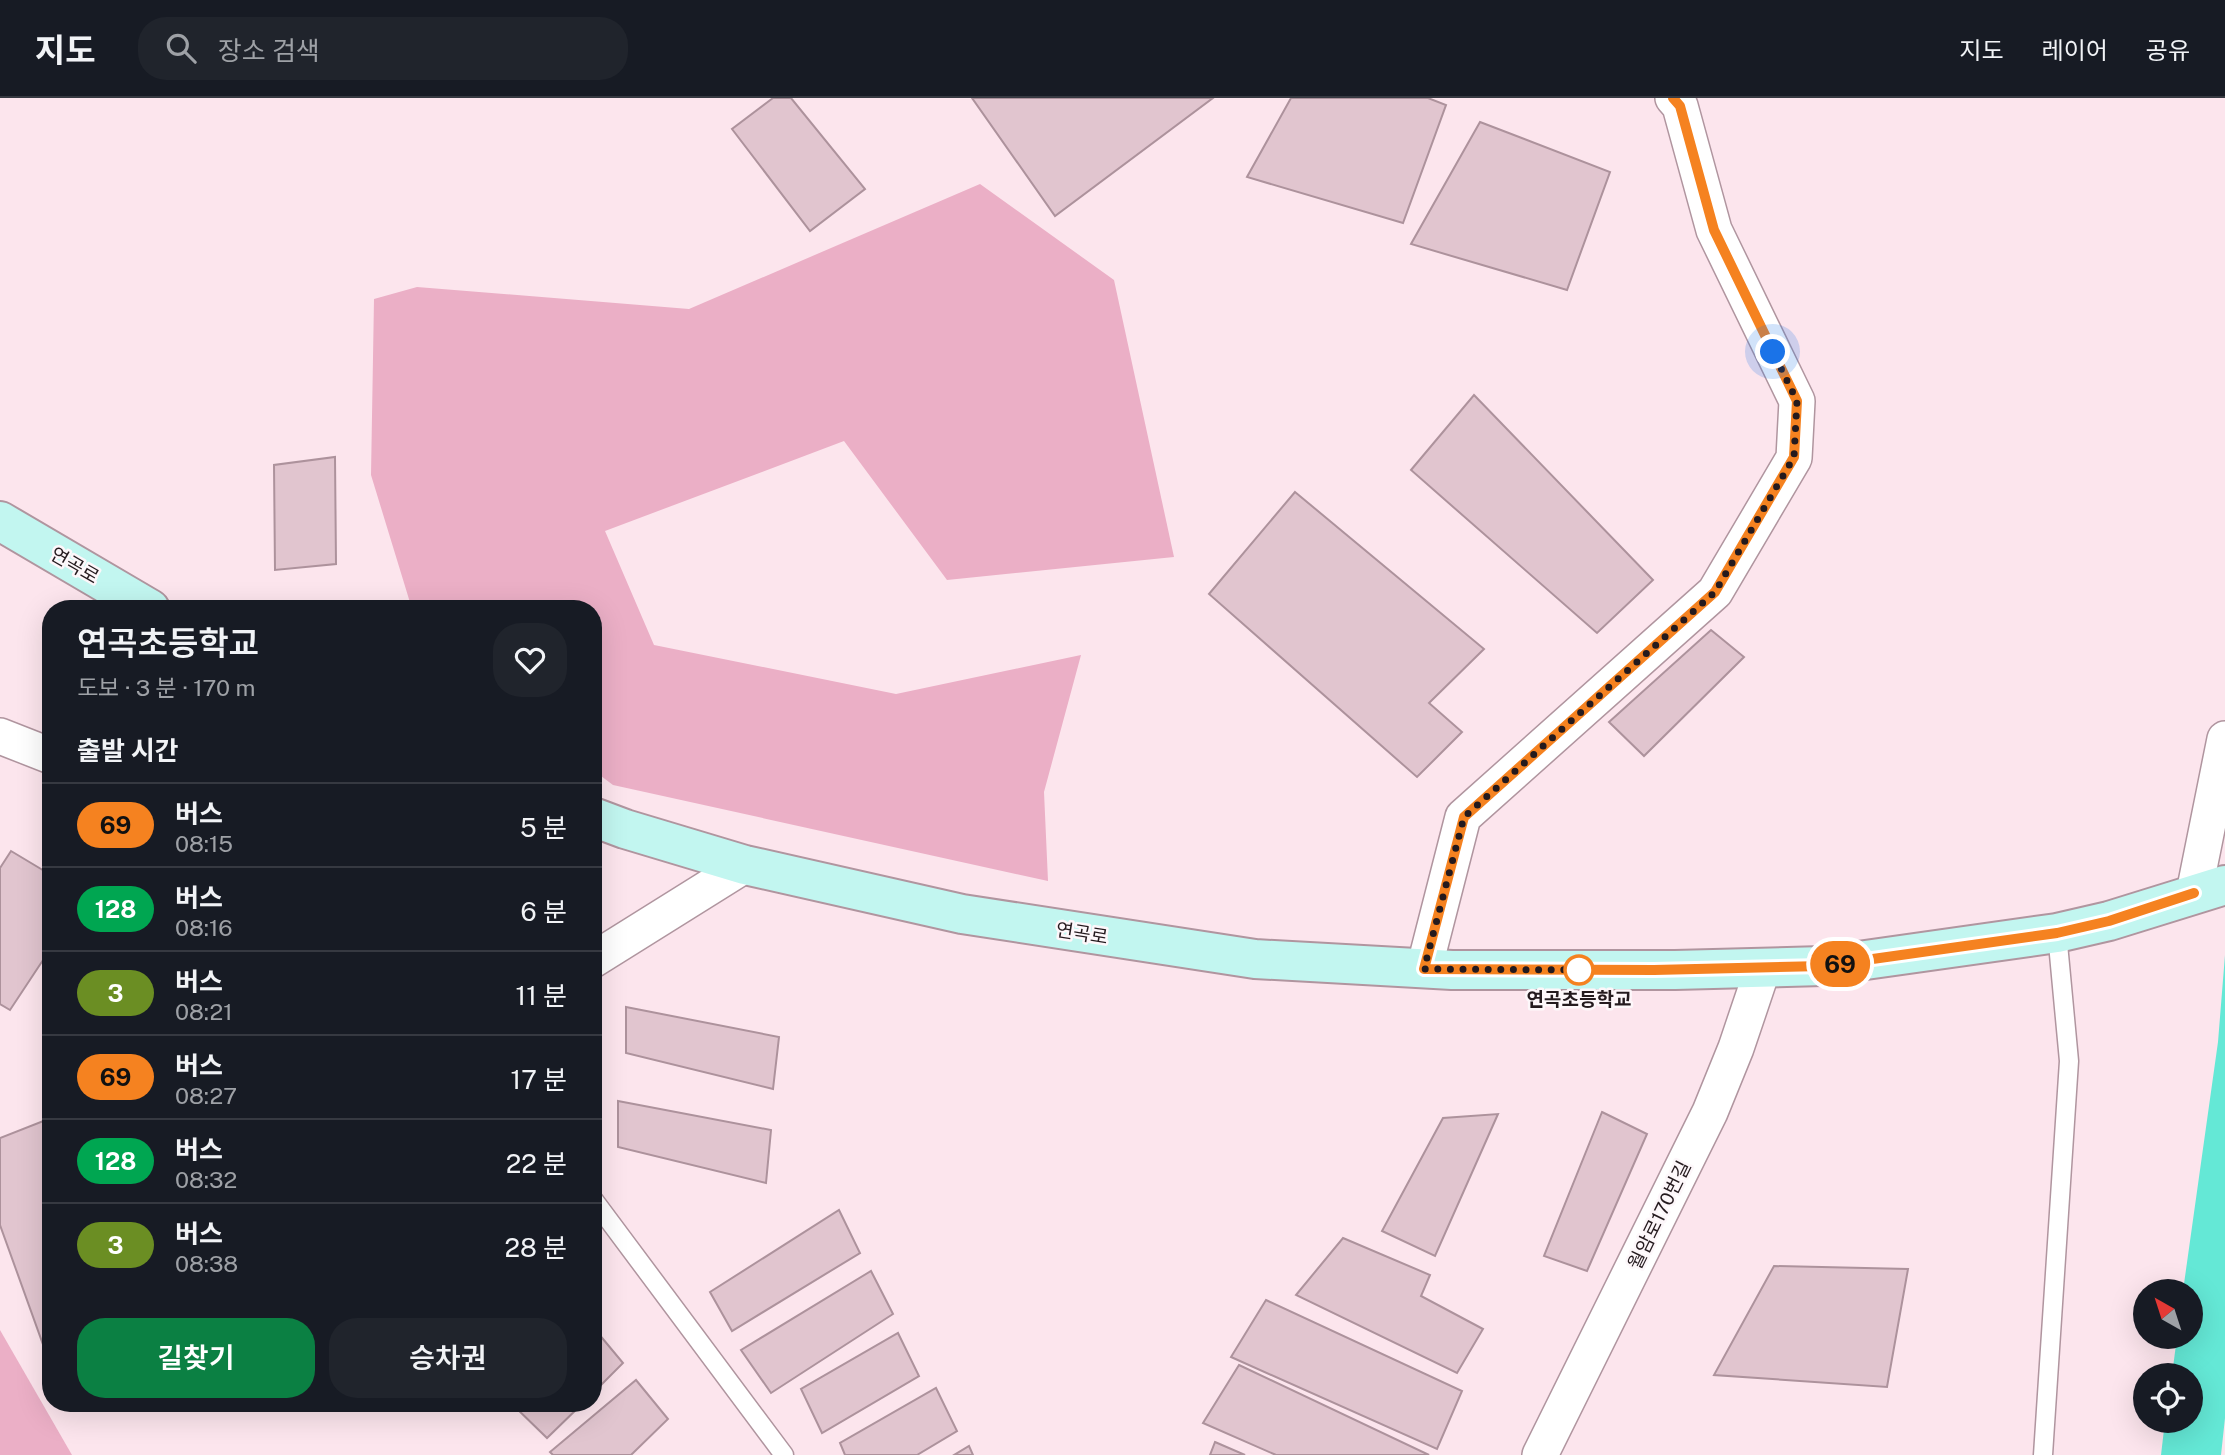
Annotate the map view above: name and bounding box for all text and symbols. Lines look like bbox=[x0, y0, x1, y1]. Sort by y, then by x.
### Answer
search box bbox=[138, 17, 628, 80]
icon: search bbox=[162, 29, 200, 67]
text: 지도 bbox=[35, 31, 96, 69]
text: 장소 검색 bbox=[218, 35, 320, 66]
text: 지도 bbox=[1959, 36, 2004, 64]
text: 레이어 bbox=[2042, 36, 2108, 64]
text: 공유 bbox=[2146, 36, 2190, 64]
your location bbox=[1755, 334, 1790, 369]
street label: 연곡로 bbox=[47, 542, 103, 588]
button: heart bbox=[493, 623, 567, 697]
text: 연곡초등학교 bbox=[77, 624, 259, 662]
text: 도보 · 3 분 · 170 m bbox=[77, 674, 255, 701]
text: 출발 시간 bbox=[77, 735, 179, 766]
text: 버스 bbox=[175, 798, 223, 829]
text: 69 bbox=[100, 811, 131, 839]
text: 5 분 bbox=[520, 812, 567, 843]
text: 08:15 bbox=[175, 830, 233, 857]
text: 버스 bbox=[175, 882, 223, 913]
text: 128 bbox=[95, 895, 136, 923]
text: 6 분 bbox=[521, 896, 567, 927]
text: 08:16 bbox=[175, 914, 233, 941]
street label: 연곡로 bbox=[1054, 918, 1110, 948]
line badge: 69 bbox=[1808, 941, 1871, 987]
text: 69 bbox=[1824, 950, 1856, 978]
marker: 연곡초등학교 bbox=[1564, 955, 1594, 985]
text: 버스 bbox=[175, 966, 223, 997]
text: 3 bbox=[108, 979, 123, 1007]
text: 11 분 bbox=[516, 980, 567, 1011]
place label: 연곡초등학교 bbox=[1527, 988, 1631, 1010]
text: 08:21 bbox=[175, 998, 233, 1025]
text: 버스 bbox=[175, 1050, 223, 1081]
text: 69 bbox=[100, 1063, 131, 1091]
text: 17 분 bbox=[511, 1064, 567, 1095]
text: 08:27 bbox=[175, 1082, 237, 1109]
text: 버스 bbox=[175, 1134, 223, 1165]
text: 128 bbox=[95, 1147, 136, 1175]
text: 22 분 bbox=[506, 1148, 567, 1179]
street label: 월암로170번길 bbox=[1623, 1157, 1695, 1273]
text: 08:32 bbox=[175, 1166, 237, 1193]
text: 버스 bbox=[175, 1218, 223, 1249]
text: 3 bbox=[108, 1231, 123, 1259]
text: 28 분 bbox=[504, 1232, 567, 1263]
text: 08:38 bbox=[175, 1250, 238, 1277]
north arrow bbox=[2133, 1279, 2203, 1349]
map controls bbox=[2133, 1279, 2203, 1433]
button: 길찾기 bbox=[77, 1318, 315, 1398]
button: 승차권 bbox=[329, 1318, 567, 1398]
button: locate bbox=[2133, 1363, 2203, 1433]

